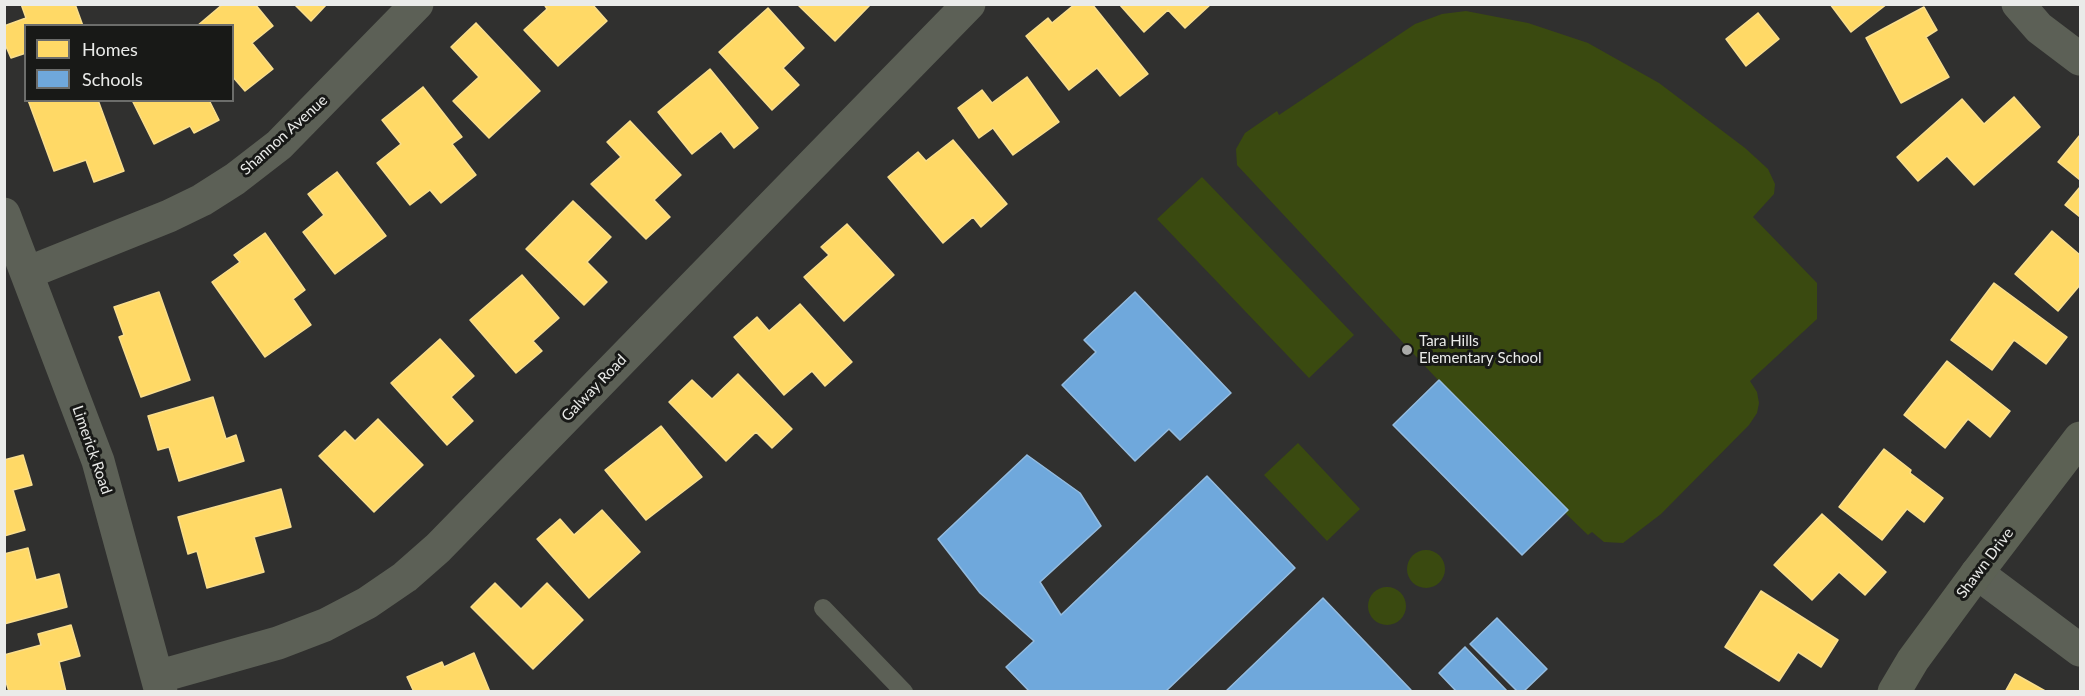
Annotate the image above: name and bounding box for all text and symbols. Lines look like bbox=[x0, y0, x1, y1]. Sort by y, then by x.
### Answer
legend bbox=[24, 24, 234, 102]
text: Homes bbox=[82, 38, 138, 60]
text: Schools bbox=[82, 68, 143, 90]
street label: Shannon Avenue bbox=[237, 91, 331, 179]
place label: Tara Hills Elementary School bbox=[1419, 332, 1542, 367]
marker: Tara Hills Elementary School bbox=[1400, 343, 1414, 357]
street label: Galway Road bbox=[558, 351, 630, 425]
street label: Limerick Road bbox=[68, 403, 116, 497]
street label: Shawn Drive bbox=[1953, 524, 2017, 602]

